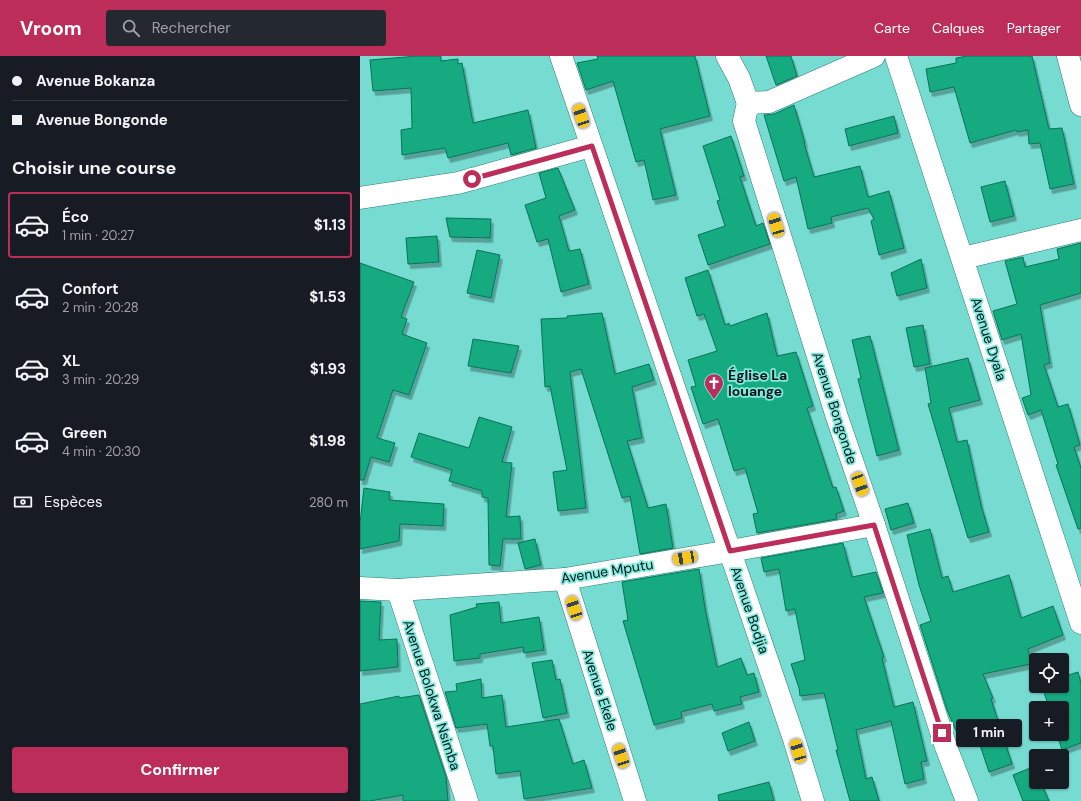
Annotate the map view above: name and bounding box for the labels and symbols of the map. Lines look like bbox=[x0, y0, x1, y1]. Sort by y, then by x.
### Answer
car bbox=[571, 103, 591, 129]
route start bbox=[463, 170, 481, 188]
car bbox=[767, 212, 785, 238]
street label: Avenue Dyala bbox=[967, 295, 1011, 383]
street label: Avenue Bongonde bbox=[808, 350, 862, 466]
place label: Église La louange bbox=[728, 366, 787, 400]
church icon: Église La louange bbox=[703, 372, 725, 400]
car bbox=[850, 471, 870, 497]
car bbox=[672, 550, 698, 566]
street label: Avenue Mputu bbox=[559, 555, 655, 587]
street label: Avenue Bodjia bbox=[727, 564, 773, 656]
car bbox=[565, 595, 583, 621]
street label: Avenue Bolokwa Nsimba bbox=[399, 617, 465, 773]
street label: Avenue Ekele bbox=[578, 647, 622, 733]
callout: 1 min bbox=[956, 719, 1022, 747]
route end bbox=[933, 724, 951, 742]
car bbox=[789, 738, 807, 764]
car bbox=[612, 743, 630, 769]

